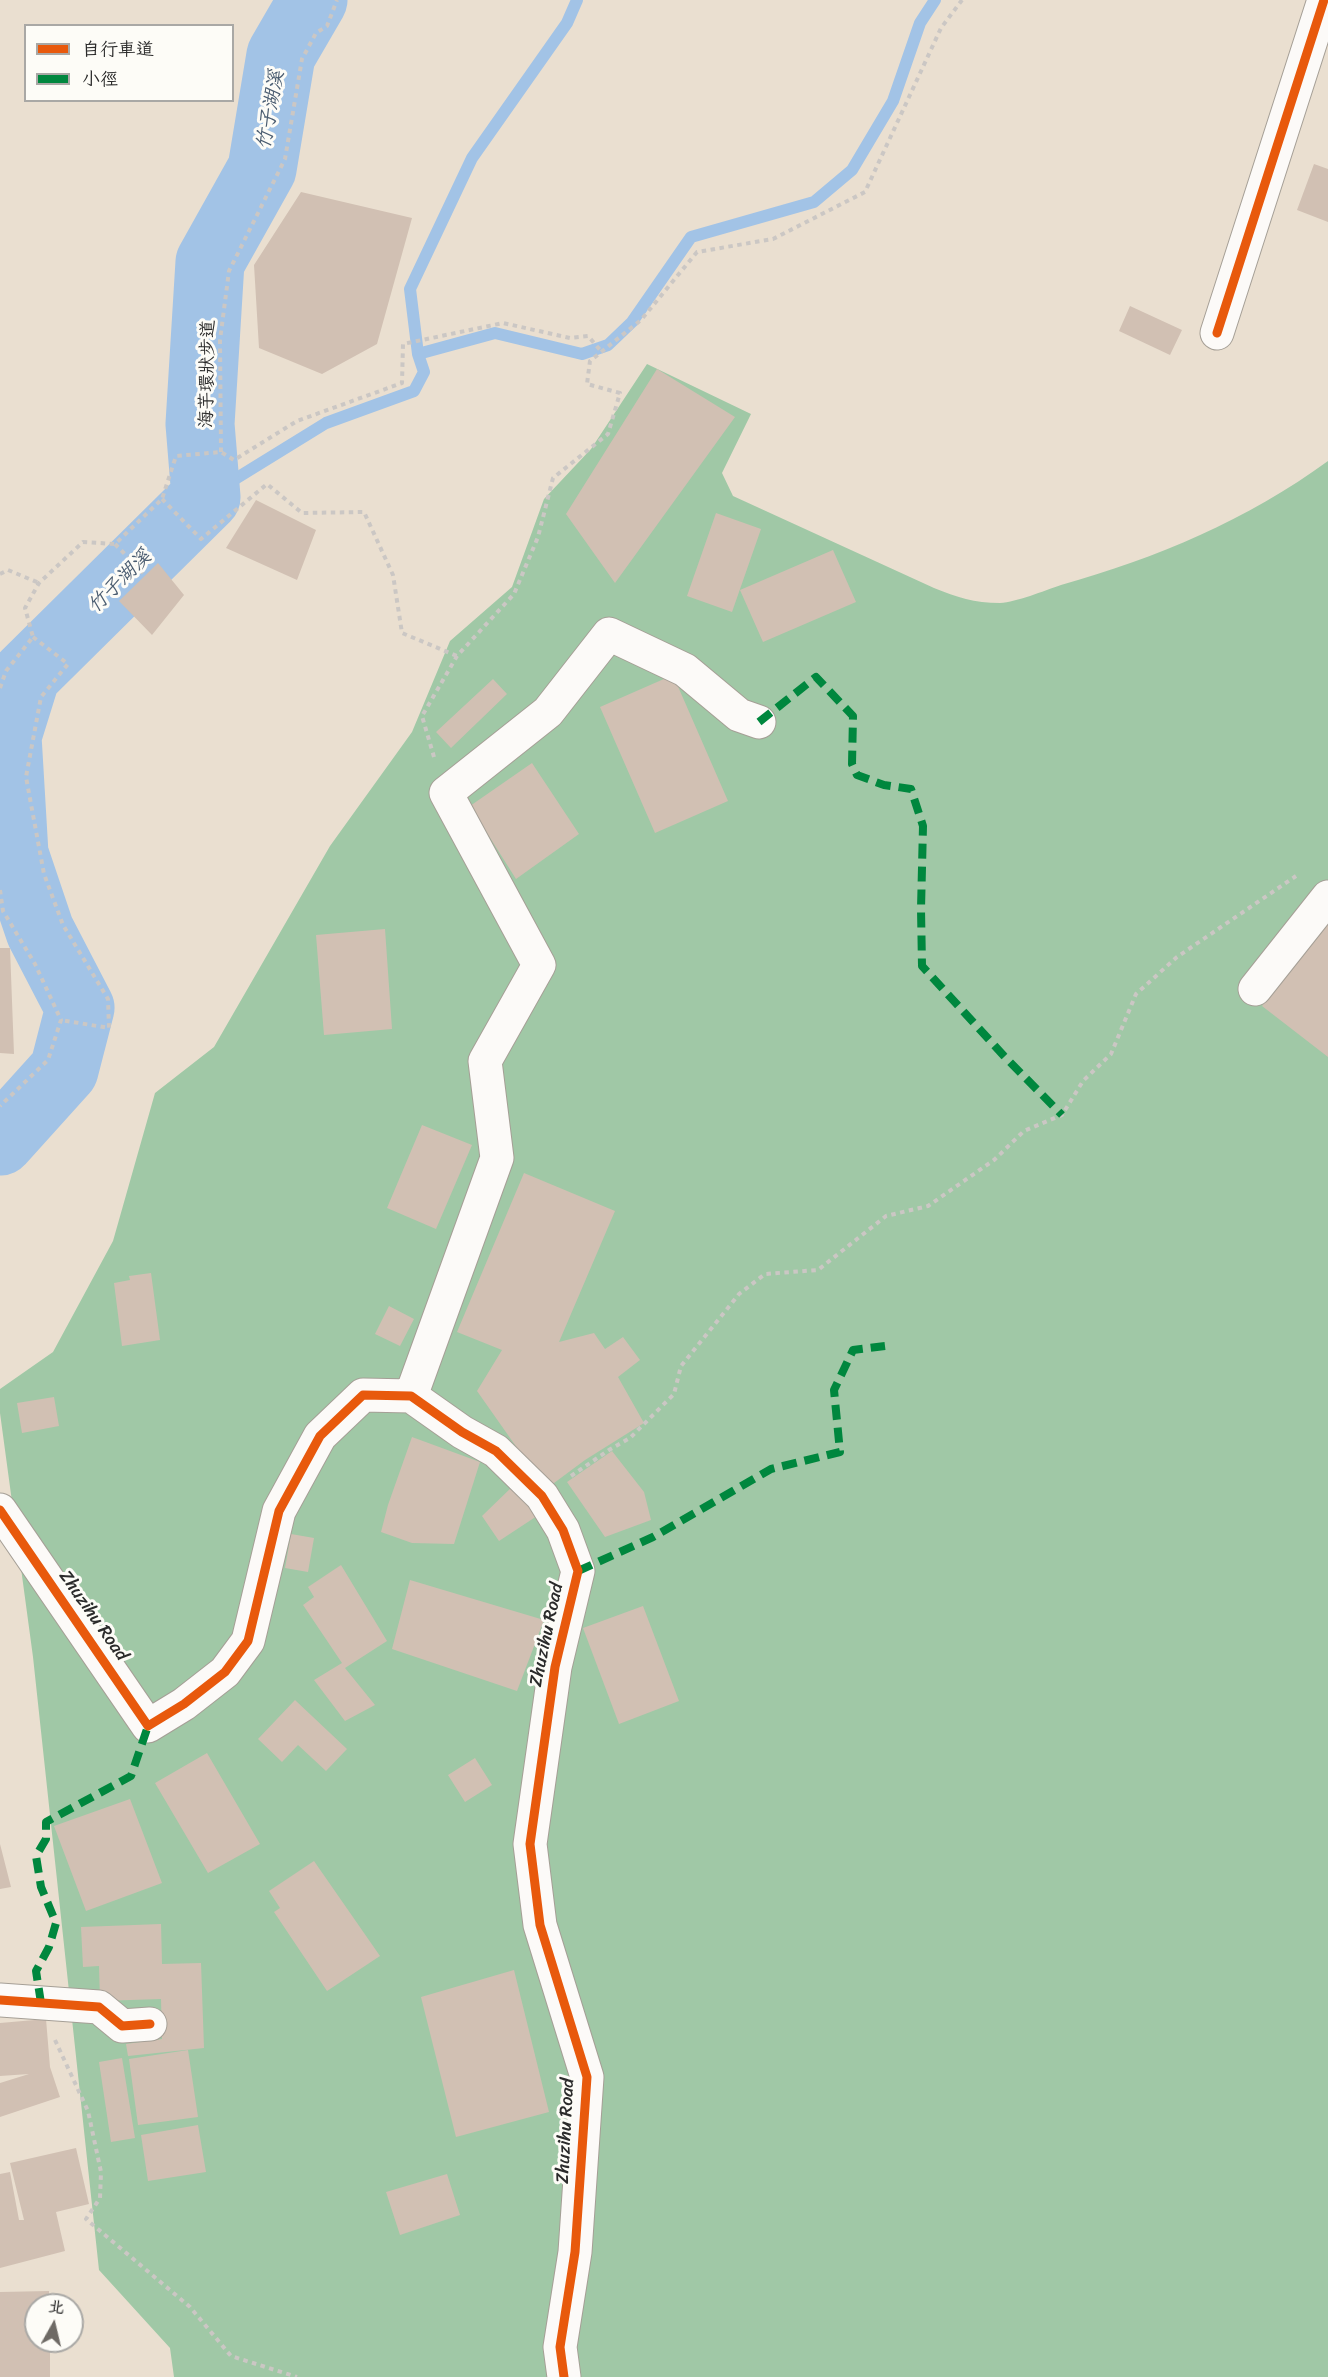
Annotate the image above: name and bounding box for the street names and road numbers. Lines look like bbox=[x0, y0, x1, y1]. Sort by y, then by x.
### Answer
street label: 海芋環狀步道 bbox=[196, 320, 220, 428]
street label: Zhuzihu Road bbox=[54, 1567, 132, 1665]
street label: Zhuzihu Road bbox=[525, 1581, 569, 1689]
street label: Zhuzihu Road bbox=[552, 2078, 580, 2184]

